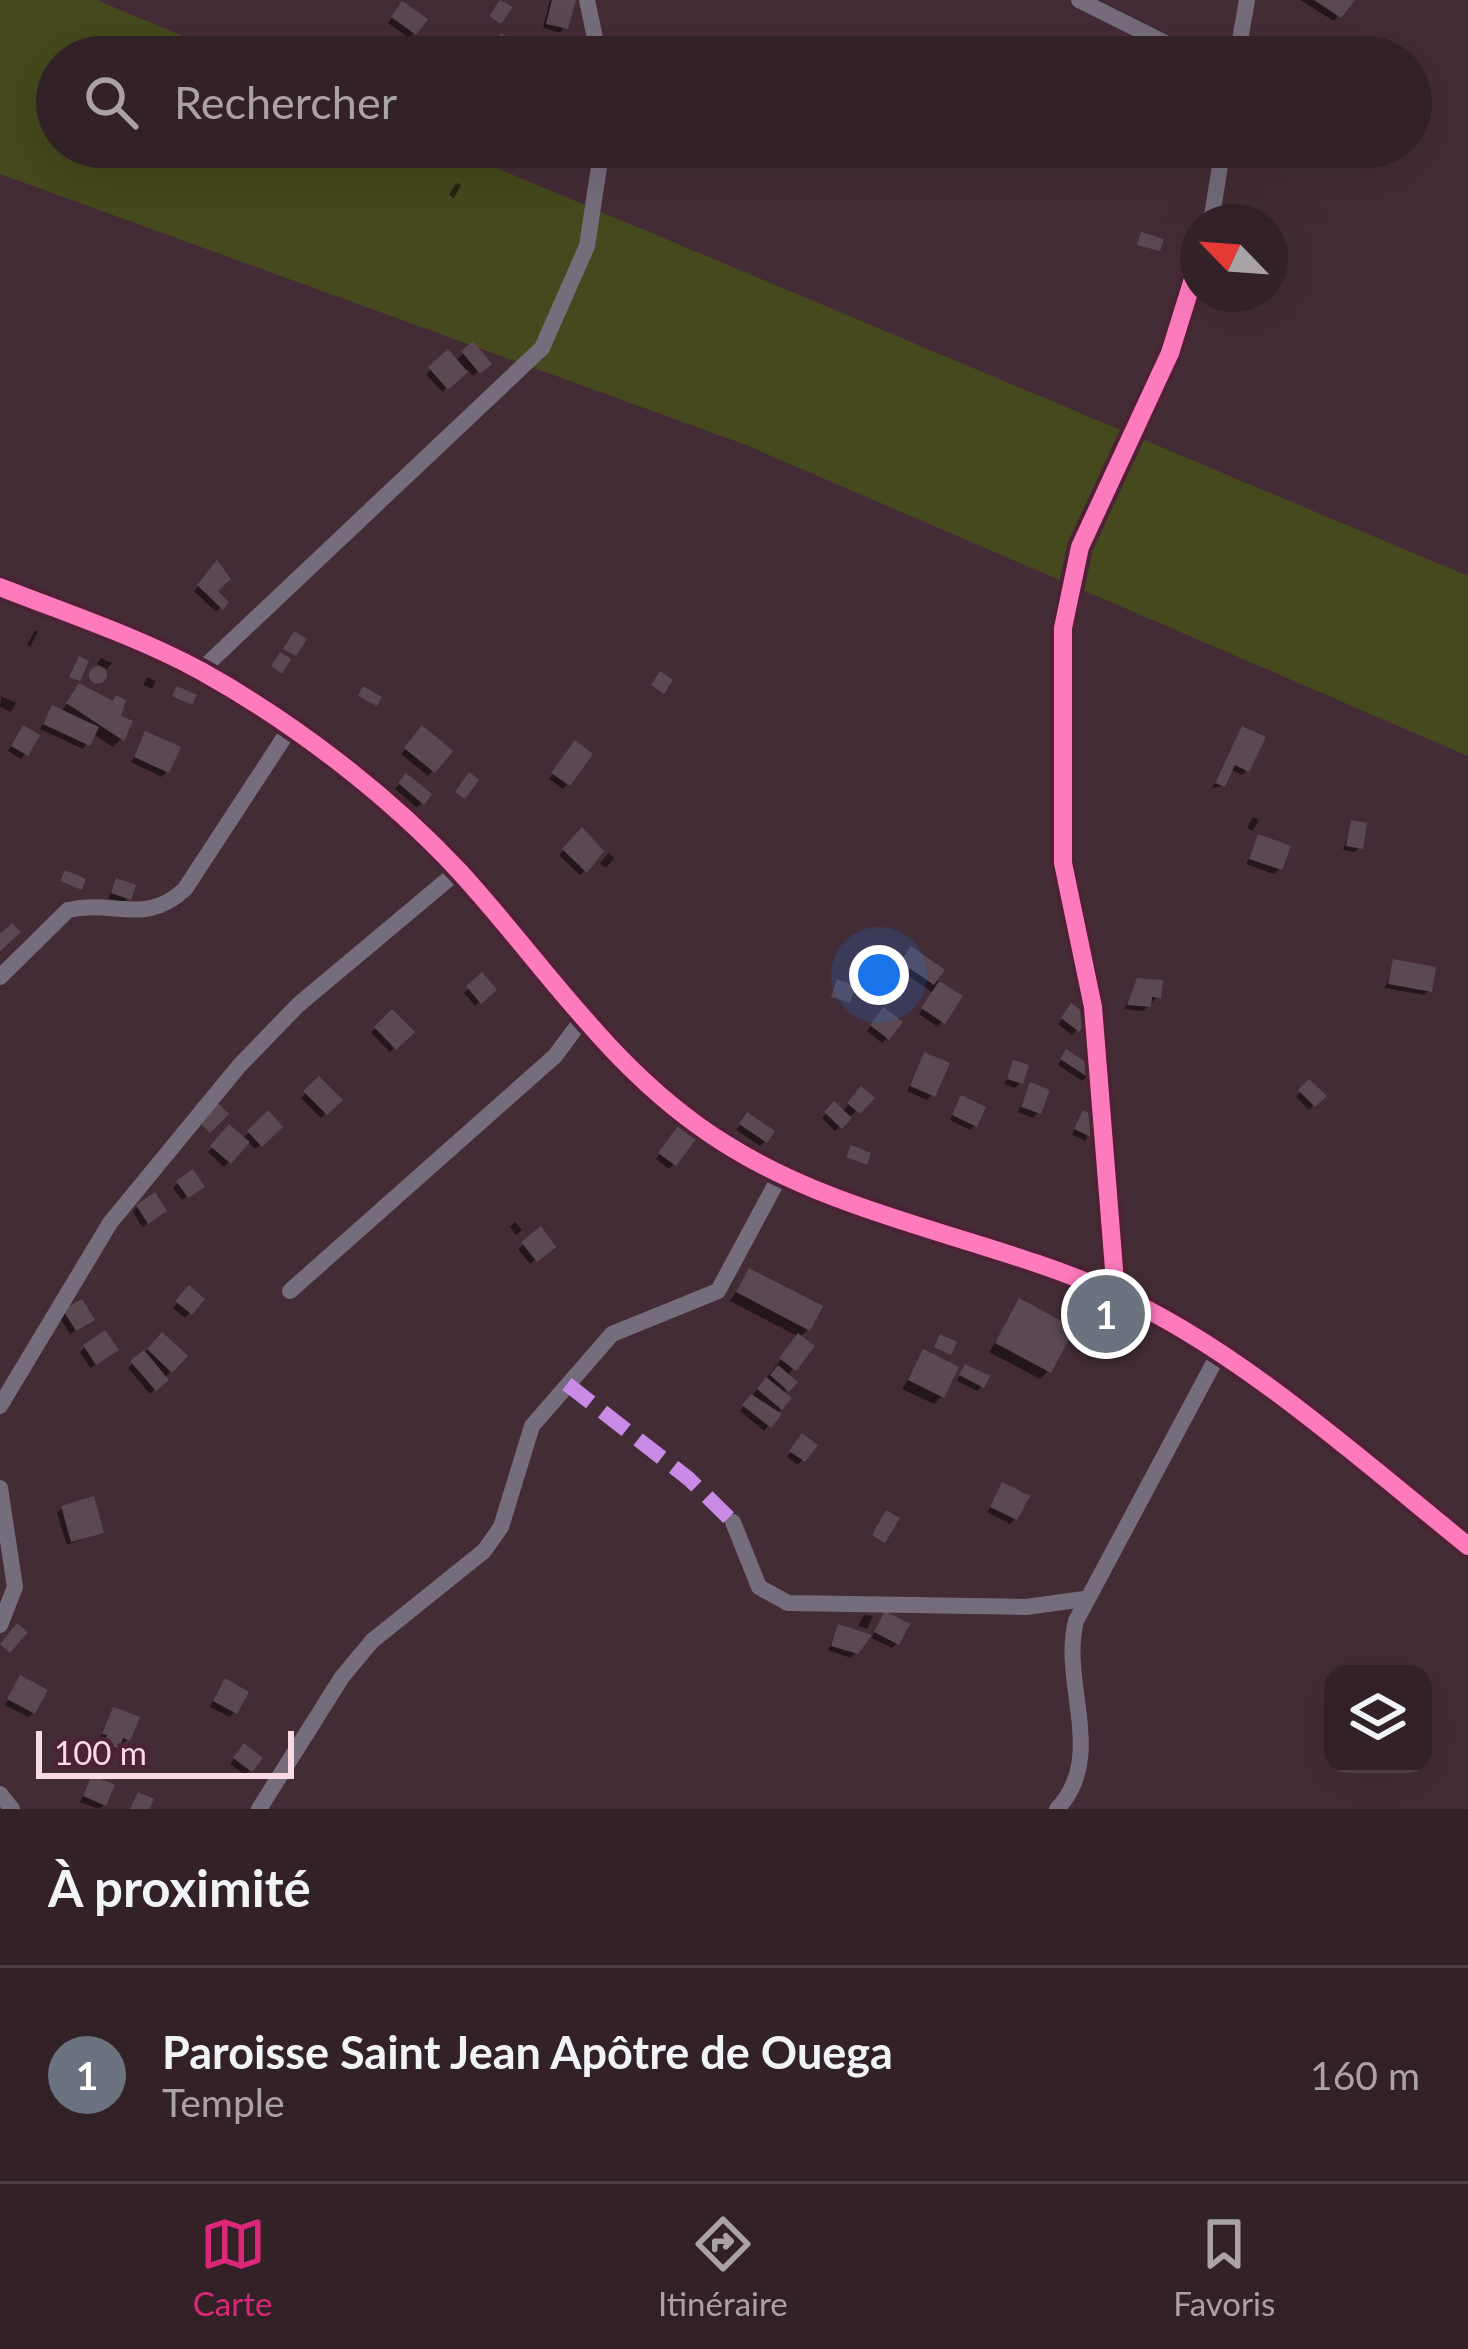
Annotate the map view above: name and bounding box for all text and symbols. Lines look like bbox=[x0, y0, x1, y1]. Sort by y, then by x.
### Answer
search box bbox=[36, 36, 1432, 168]
icon: search bbox=[78, 69, 144, 135]
text: Rechercher bbox=[174, 75, 397, 129]
north arrow bbox=[1180, 204, 1288, 312]
your location bbox=[849, 945, 909, 1005]
pin: 1 bbox=[1067, 1269, 1145, 1359]
map controls bbox=[1324, 1665, 1432, 1773]
button: layers bbox=[1324, 1665, 1432, 1773]
scale bar bbox=[36, 1725, 294, 1778]
text: 100 m bbox=[54, 1732, 147, 1772]
text: À proximité bbox=[48, 1857, 311, 1918]
text: Paroisse Saint Jean Apôtre de Ouega bbox=[162, 2025, 893, 2079]
text: 1 bbox=[76, 2052, 98, 2098]
text: 160 m bbox=[1310, 2052, 1420, 2098]
text: Temple bbox=[162, 2079, 285, 2125]
tab: Carte bbox=[193, 2211, 272, 2323]
tab: Itinéraire bbox=[658, 2211, 788, 2323]
tab: Favoris bbox=[1173, 2211, 1275, 2323]

